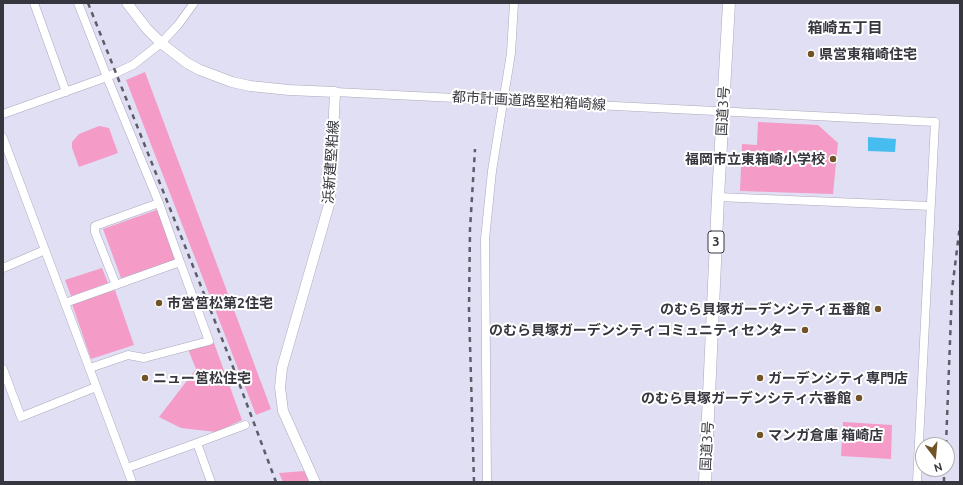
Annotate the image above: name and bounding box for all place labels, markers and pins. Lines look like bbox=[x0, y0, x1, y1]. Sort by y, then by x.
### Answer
place label: 県営東箱崎住宅 bbox=[819, 46, 917, 62]
marker: 県営東箱崎住宅 bbox=[806, 49, 816, 59]
place label: 福岡市立東箱崎小学校 bbox=[685, 151, 825, 167]
marker: 福岡市立東箱崎小学校 bbox=[828, 154, 838, 164]
place label: 市営筥松第2住宅 bbox=[167, 295, 273, 311]
marker: 市営筥松第2住宅 bbox=[154, 298, 164, 308]
place label: のむら貝塚ガーデンシティ五番館 bbox=[660, 301, 870, 317]
marker: のむら貝塚ガーデンシティ五番館 bbox=[873, 304, 883, 314]
place label: のむら貝塚ガーデンシティコミュニティセンター bbox=[489, 322, 797, 338]
marker: のむら貝塚ガーデンシティコミュニティセンター bbox=[800, 325, 810, 335]
place label: ニュー筥松住宅 bbox=[153, 370, 251, 386]
place label: ガーデンシティ専門店 bbox=[768, 370, 908, 386]
marker: ニュー筥松住宅 bbox=[140, 373, 150, 383]
marker: ガーデンシティ専門店 bbox=[755, 373, 765, 383]
place label: のむら貝塚ガーデンシティ六番館 bbox=[641, 390, 851, 406]
marker: のむら貝塚ガーデンシティ六番館 bbox=[854, 393, 864, 403]
place label: マンガ倉庫 箱崎店 bbox=[768, 427, 883, 443]
marker: マンガ倉庫 箱崎店 bbox=[755, 430, 765, 440]

